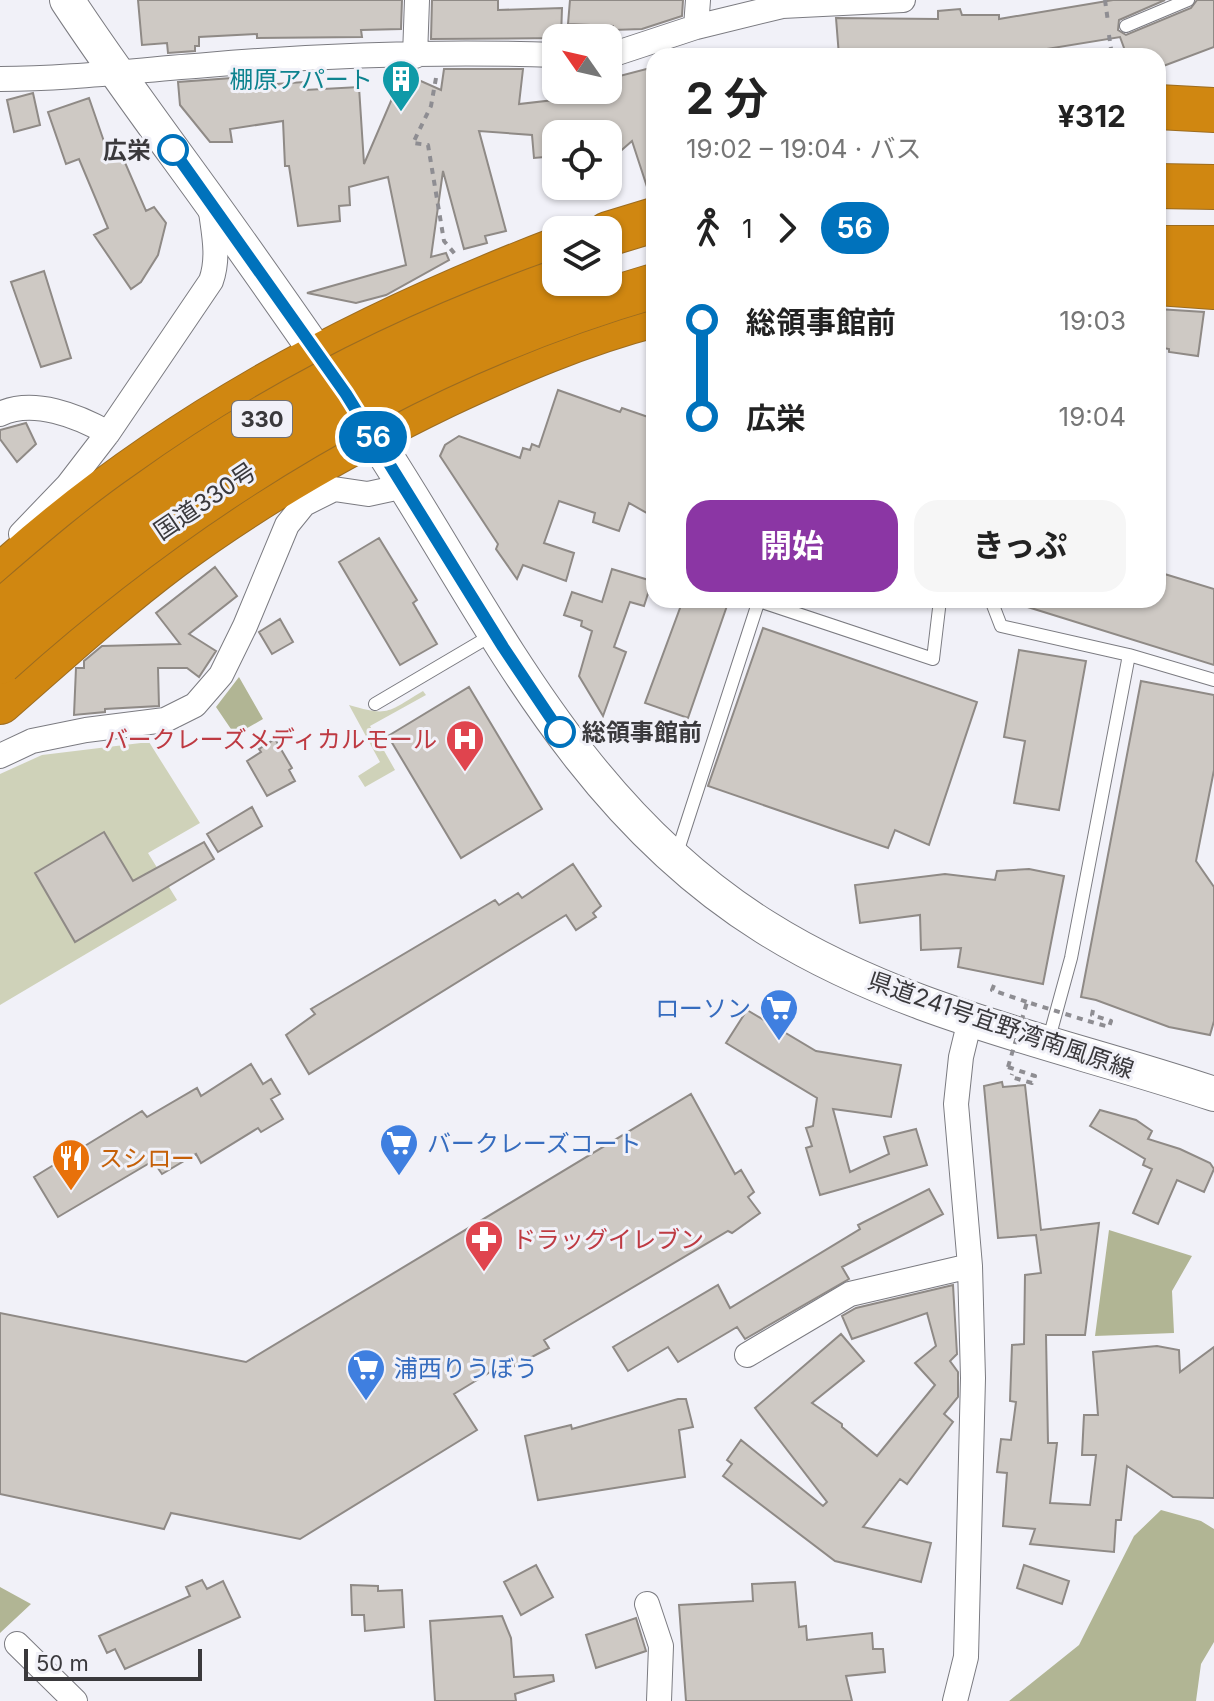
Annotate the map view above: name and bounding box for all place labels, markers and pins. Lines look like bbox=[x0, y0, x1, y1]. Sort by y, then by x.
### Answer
building icon: 棚原アパート bbox=[380, 58, 422, 113]
place label: 棚原アパート bbox=[229, 65, 373, 94]
marker: 広栄 bbox=[158, 135, 188, 165]
place label: 広栄 bbox=[103, 136, 151, 165]
marker: 総領事館前 bbox=[545, 717, 575, 747]
hospital icon: バークレーズメディカルモール bbox=[444, 718, 486, 773]
place label: 総領事館前 bbox=[582, 718, 702, 747]
place label: バークレーズメディカルモール bbox=[104, 725, 437, 754]
supermarket icon: ローソン bbox=[758, 987, 800, 1042]
place label: ローソン bbox=[655, 994, 751, 1023]
supermarket icon: バークレーズコート bbox=[378, 1122, 420, 1177]
place label: バークレーズコート bbox=[427, 1129, 642, 1158]
restaurant icon: スシロー bbox=[50, 1137, 92, 1192]
place label: スシロー bbox=[99, 1144, 195, 1173]
pharmacy icon: ドラッグイレブン bbox=[463, 1218, 505, 1273]
place label: ドラッグイレブン bbox=[512, 1225, 704, 1254]
supermarket icon: 浦西りうぼう bbox=[345, 1347, 387, 1402]
place label: 浦西りうぼう bbox=[394, 1354, 538, 1383]

